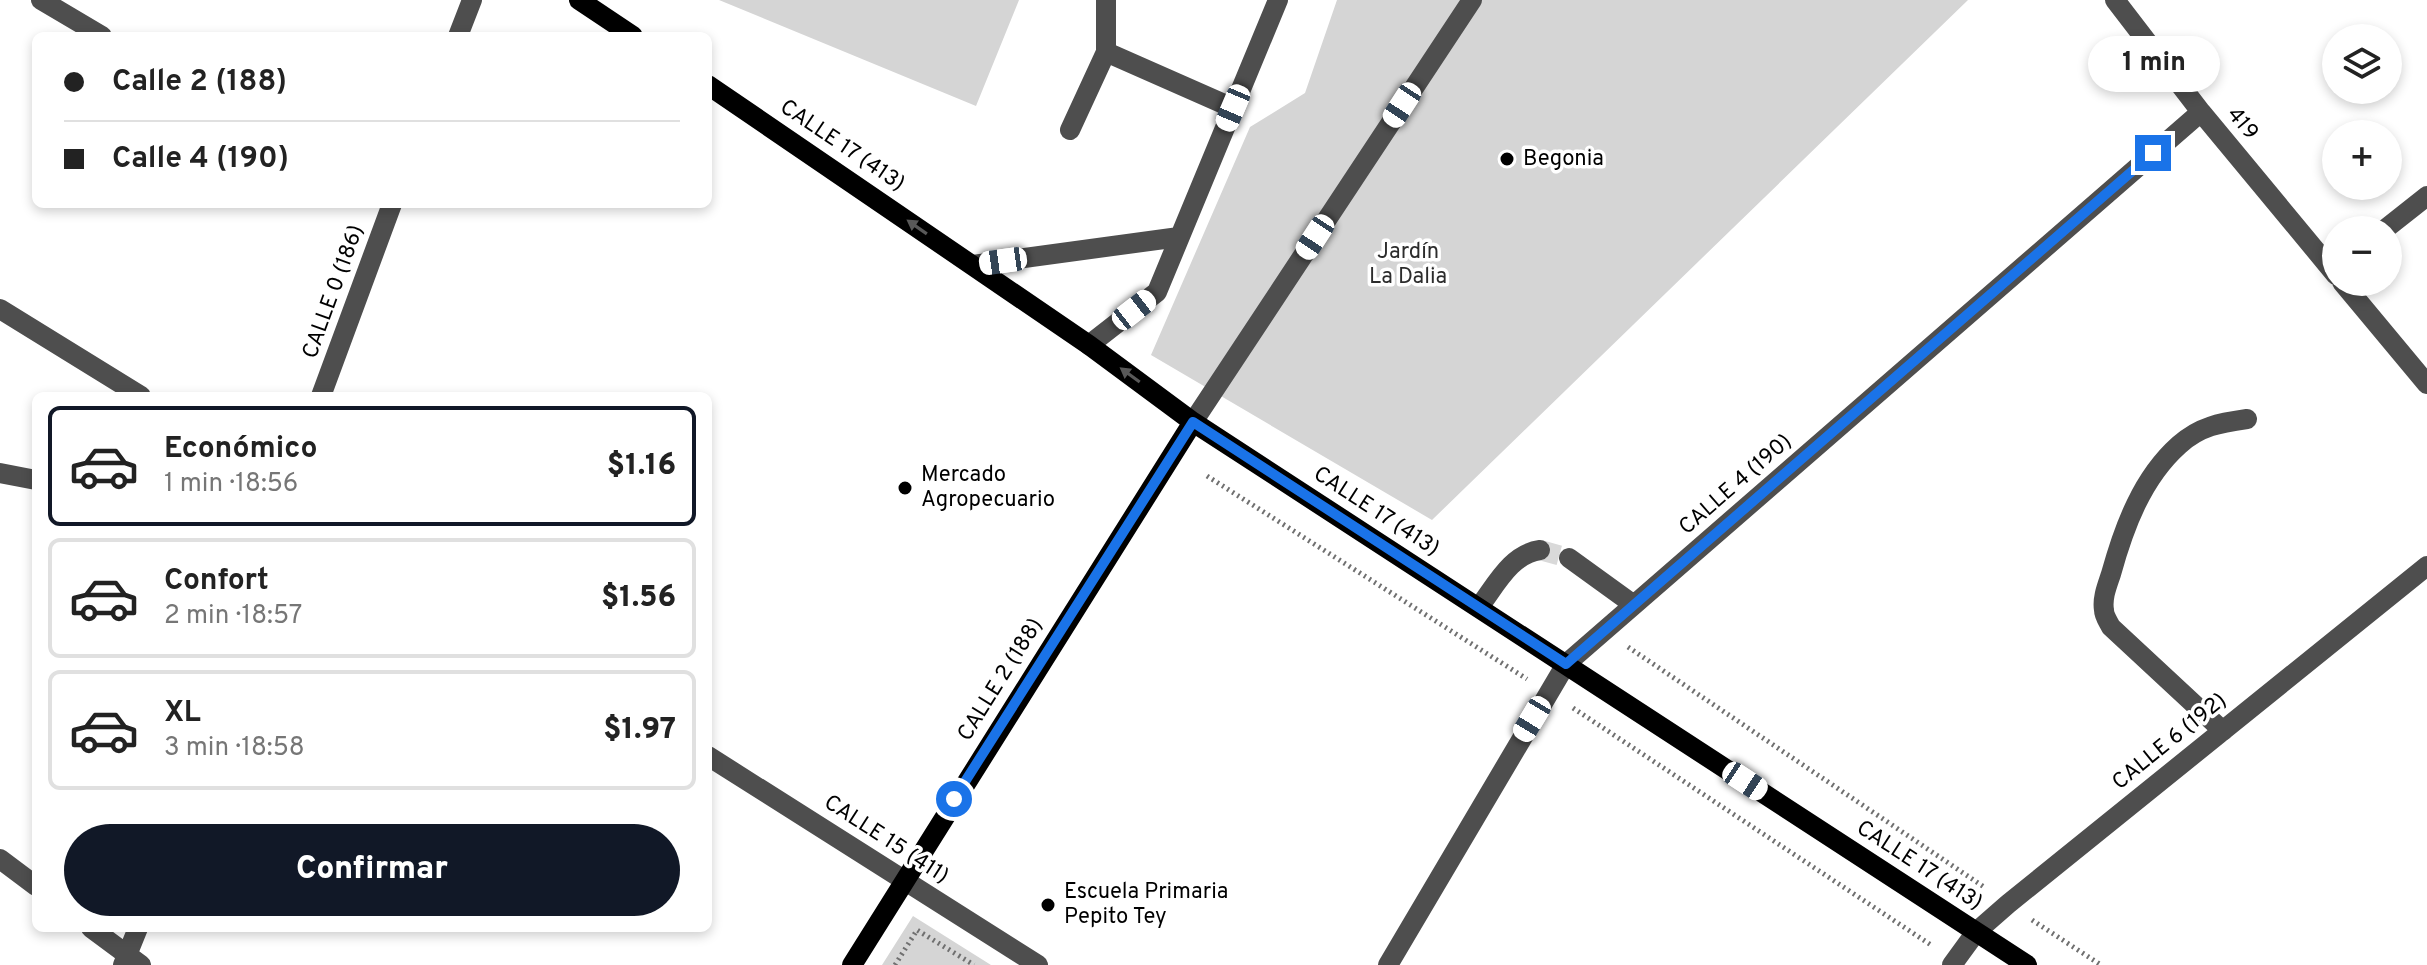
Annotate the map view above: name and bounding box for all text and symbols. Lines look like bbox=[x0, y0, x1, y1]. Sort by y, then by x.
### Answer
map controls bbox=[2322, 24, 2402, 296]
button: layers bbox=[2322, 24, 2402, 104]
callout: 1 min bbox=[2087, 37, 2219, 93]
text: 1 min bbox=[2122, 47, 2186, 80]
text: Calle 2 (188) bbox=[112, 64, 287, 101]
car bbox=[1379, 78, 1425, 132]
car bbox=[1213, 81, 1253, 135]
street label: CALLE 17 (413) bbox=[774, 94, 910, 198]
street label: 419 bbox=[2220, 102, 2264, 146]
button: + bbox=[2322, 120, 2402, 200]
route end bbox=[2135, 135, 2171, 171]
text: Calle 4 (190) bbox=[112, 141, 289, 178]
place label: Begonia bbox=[1523, 146, 1604, 173]
marker: Begonia bbox=[1498, 150, 1516, 168]
car bbox=[1292, 210, 1338, 264]
button: − bbox=[2322, 216, 2402, 296]
one-way arrow bbox=[906, 220, 928, 235]
street label: CALLE 0 (186) bbox=[297, 221, 371, 363]
park label: Jardín La Dalia bbox=[1369, 239, 1447, 291]
car bbox=[978, 246, 1028, 276]
car bbox=[1108, 286, 1160, 334]
one-way arrow bbox=[1120, 368, 1140, 384]
street label: CALLE 4 (190) bbox=[1674, 429, 1798, 541]
icon: car bbox=[68, 430, 140, 502]
text: Económico bbox=[164, 431, 317, 468]
text: $1.16 bbox=[607, 448, 676, 485]
street label: CALLE 17 (413) bbox=[1308, 461, 1444, 563]
place label: Mercado Agropecuario bbox=[921, 462, 1055, 514]
text: 1 min · 18:56 bbox=[164, 468, 298, 501]
marker: Mercado Agropecuario bbox=[896, 479, 914, 497]
icon: car bbox=[68, 562, 140, 634]
text: Confort bbox=[164, 563, 269, 600]
text: $1.56 bbox=[601, 580, 676, 617]
text: 2 min · 18:57 bbox=[164, 600, 302, 633]
street label: CALLE 2 (188) bbox=[952, 614, 1050, 746]
street label: CALLE 6 (192) bbox=[2107, 688, 2233, 796]
car bbox=[1509, 692, 1555, 746]
icon: car bbox=[68, 694, 140, 766]
text: XL bbox=[164, 695, 201, 732]
text: $1.97 bbox=[603, 712, 676, 749]
text: 3 min · 18:58 bbox=[164, 732, 305, 765]
car bbox=[1718, 758, 1772, 804]
route start bbox=[936, 781, 972, 817]
street label: CALLE 15 (411) bbox=[818, 790, 954, 890]
street label: CALLE 17 (413) bbox=[1851, 815, 1987, 917]
button: Confirmar bbox=[64, 824, 680, 916]
place label: Escuela Primaria Pepito Tey bbox=[1064, 879, 1228, 931]
marker: Escuela Primaria Pepito Tey bbox=[1039, 896, 1057, 914]

